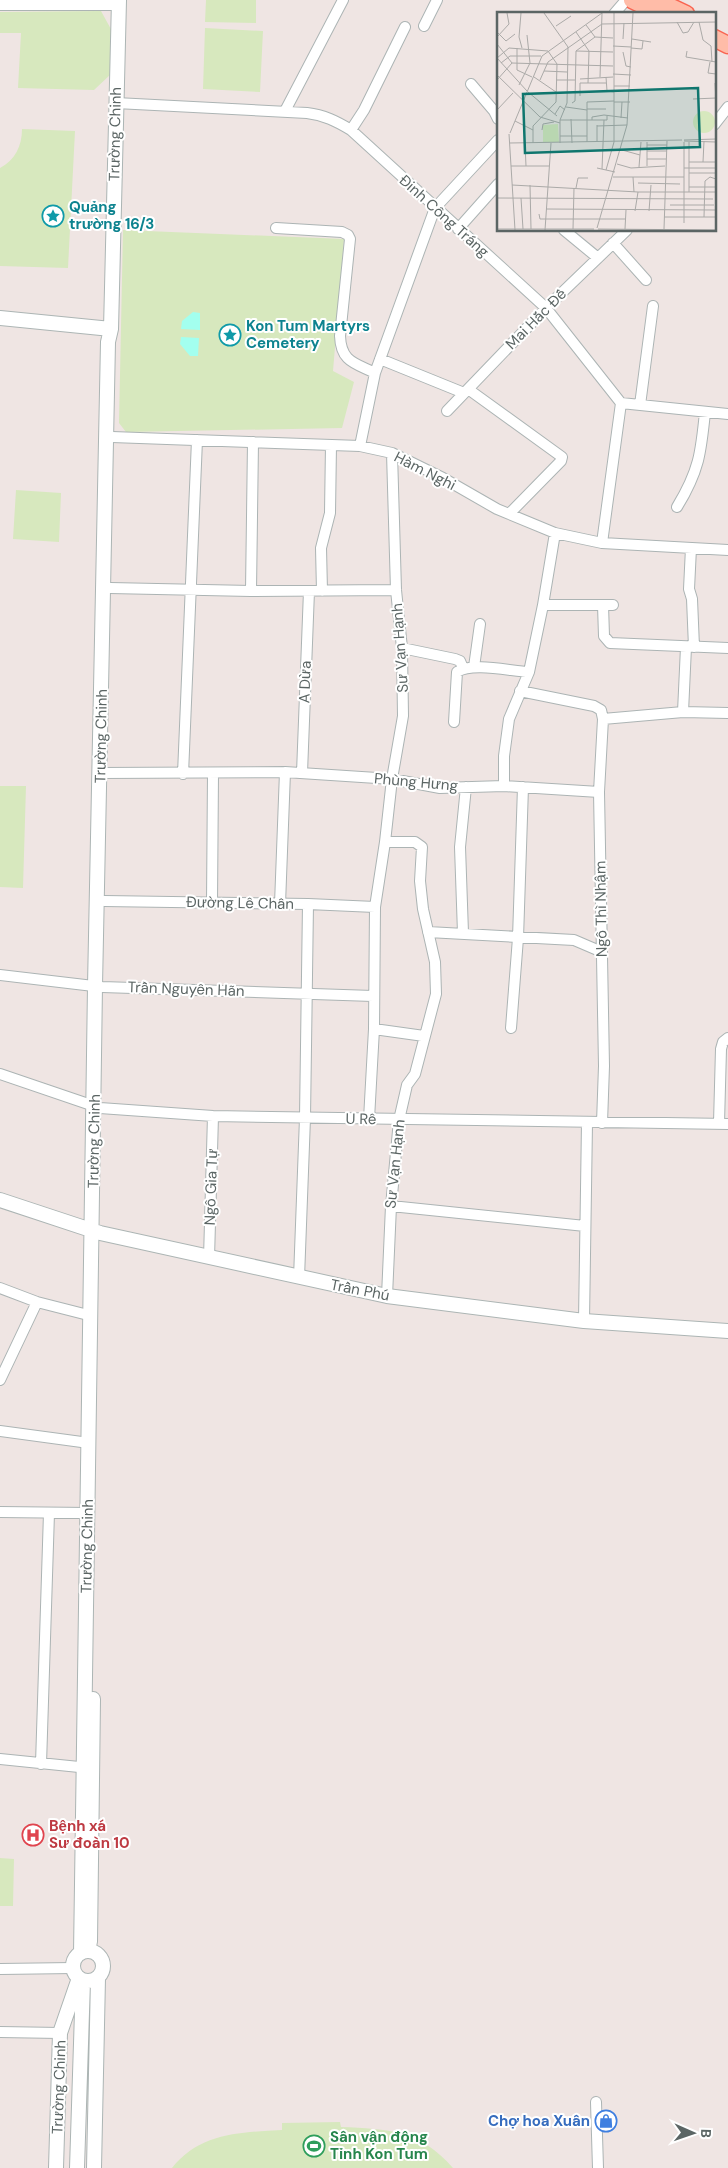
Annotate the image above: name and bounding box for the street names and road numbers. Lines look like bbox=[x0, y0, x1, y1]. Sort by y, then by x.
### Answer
street label: Trường Chinh bbox=[104, 87, 126, 181]
street label: Đinh Công Tráng bbox=[395, 170, 493, 262]
street label: Mai Hắc Đế bbox=[501, 284, 571, 354]
street label: Hàm Nghi bbox=[391, 447, 459, 495]
street label: Sư Vạn Hạnh bbox=[387, 603, 413, 693]
street label: A Dừa bbox=[294, 660, 316, 704]
street label: Trường Chinh bbox=[90, 689, 112, 783]
street label: Phùng Hưng bbox=[373, 768, 459, 796]
street label: Ngô Thì Nhậm bbox=[590, 861, 612, 957]
street label: Đường Lê Chân bbox=[186, 892, 294, 914]
street label: Trần Nguyên Hãn bbox=[127, 977, 245, 1001]
street label: Trường Chinh bbox=[83, 1094, 105, 1188]
street label: U Rê bbox=[345, 1109, 377, 1129]
street label: Sư Vạn Hạnh bbox=[380, 1118, 410, 1210]
street label: Ngô Gia Tự bbox=[200, 1148, 222, 1226]
street label: Trần Phú bbox=[329, 1274, 391, 1306]
street label: Trường Chinh bbox=[76, 1499, 98, 1593]
street label: Trường Chinh bbox=[47, 2040, 71, 2134]

